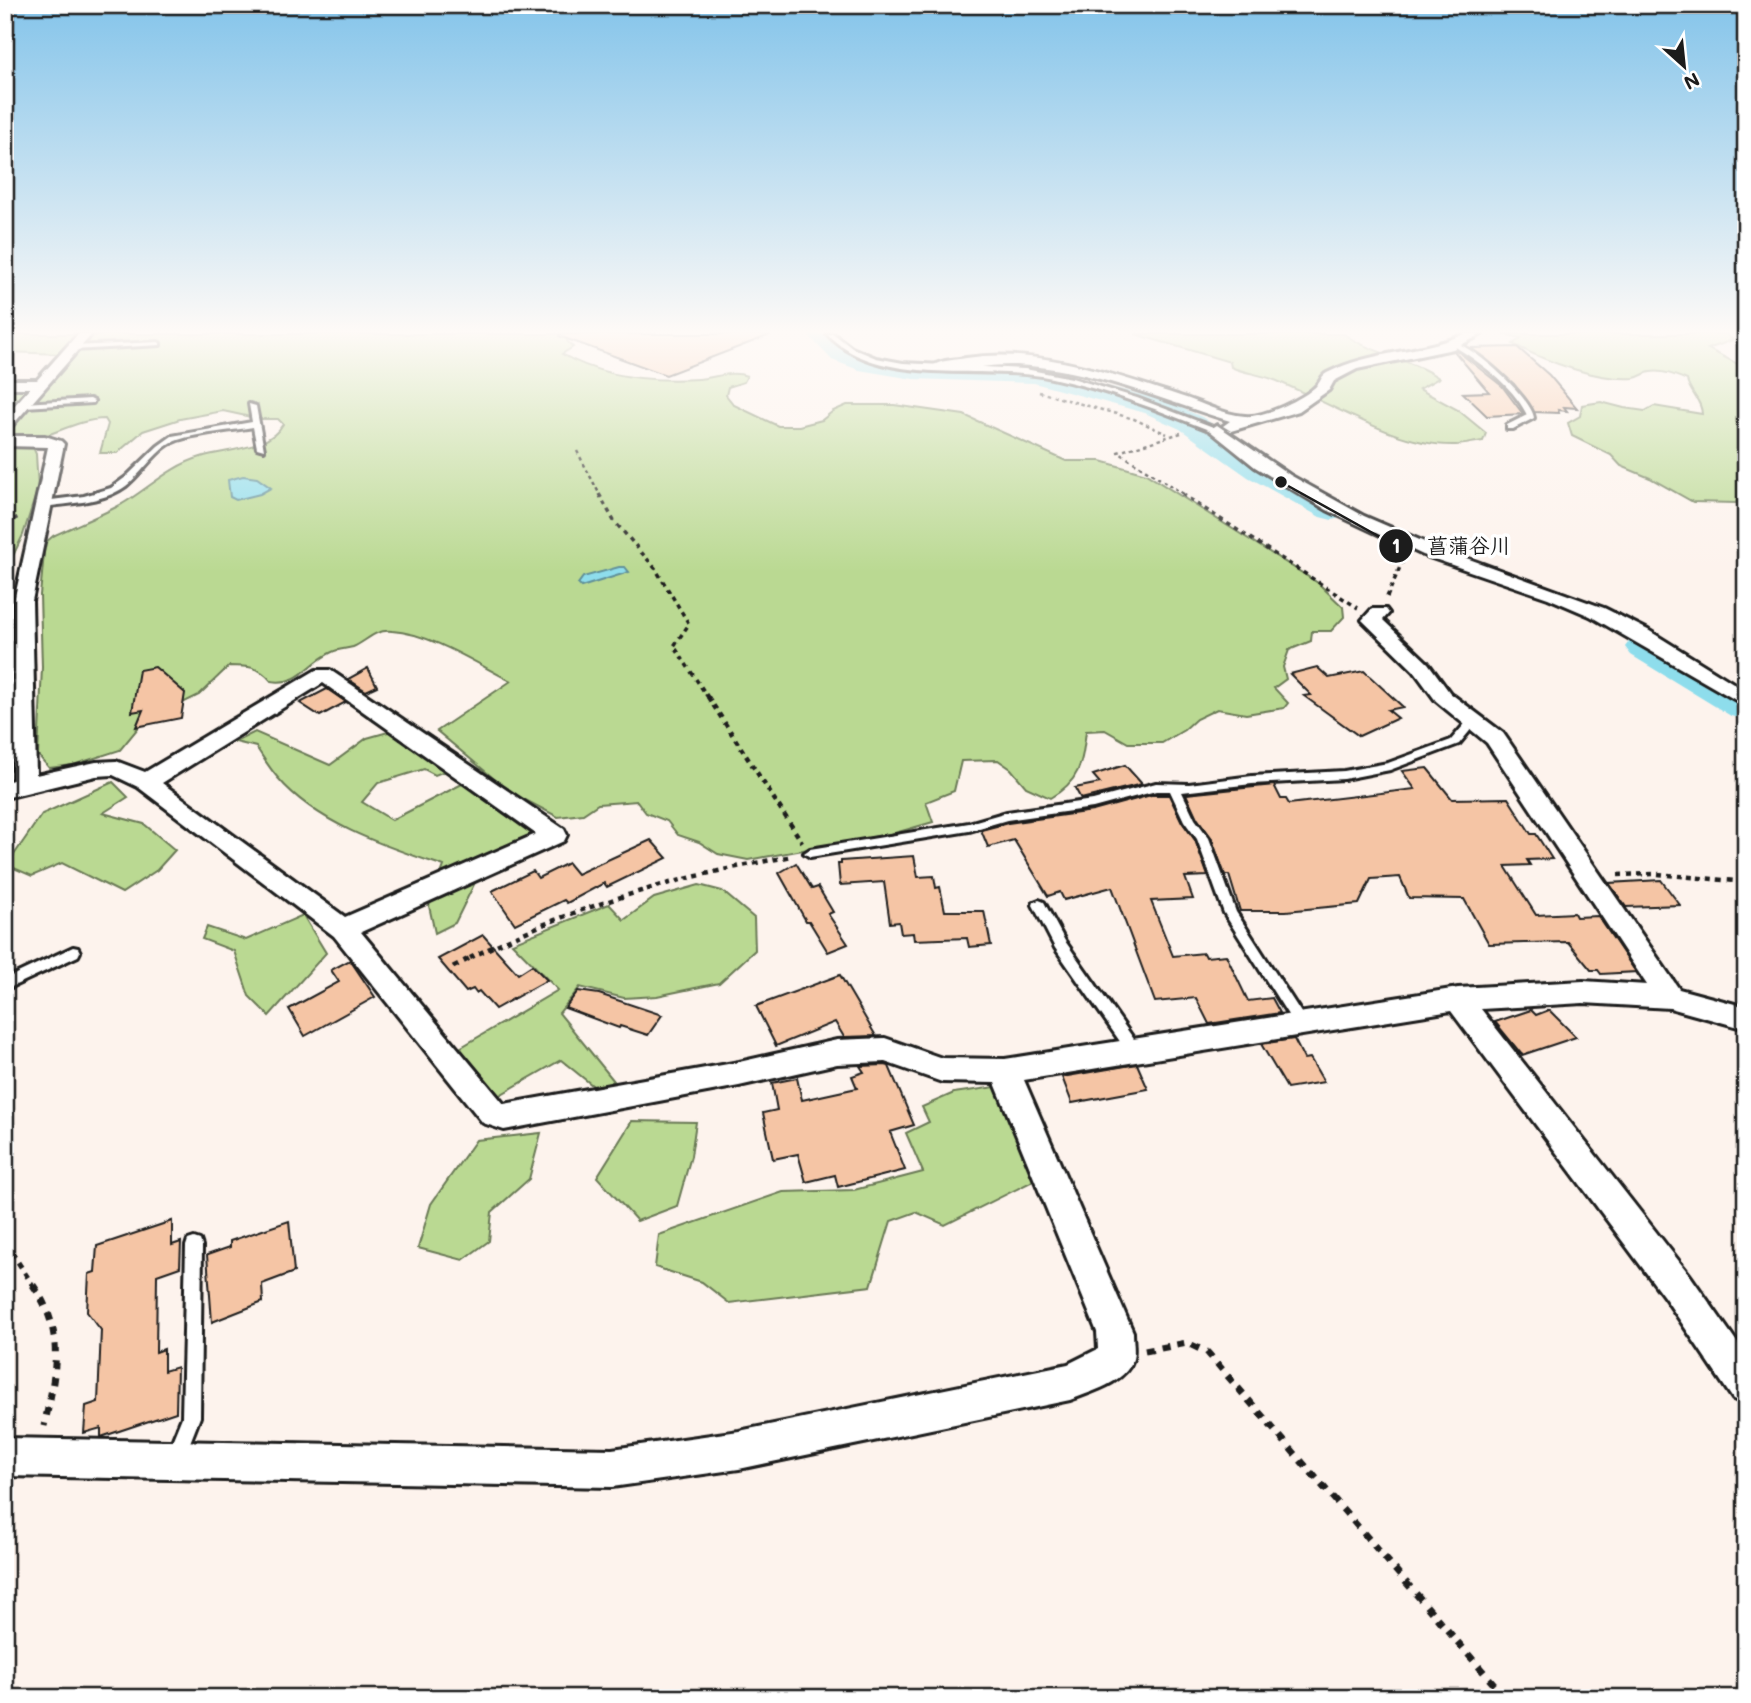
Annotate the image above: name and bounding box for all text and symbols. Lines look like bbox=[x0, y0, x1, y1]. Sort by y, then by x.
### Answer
north arrow bbox=[1650, 32, 1720, 102]
text: N bbox=[1680, 67, 1704, 96]
callout: 菖蒲谷川 bbox=[1378, 525, 1525, 567]
text: 1 bbox=[1391, 531, 1401, 558]
text: 菖蒲谷川 bbox=[1427, 531, 1511, 558]

